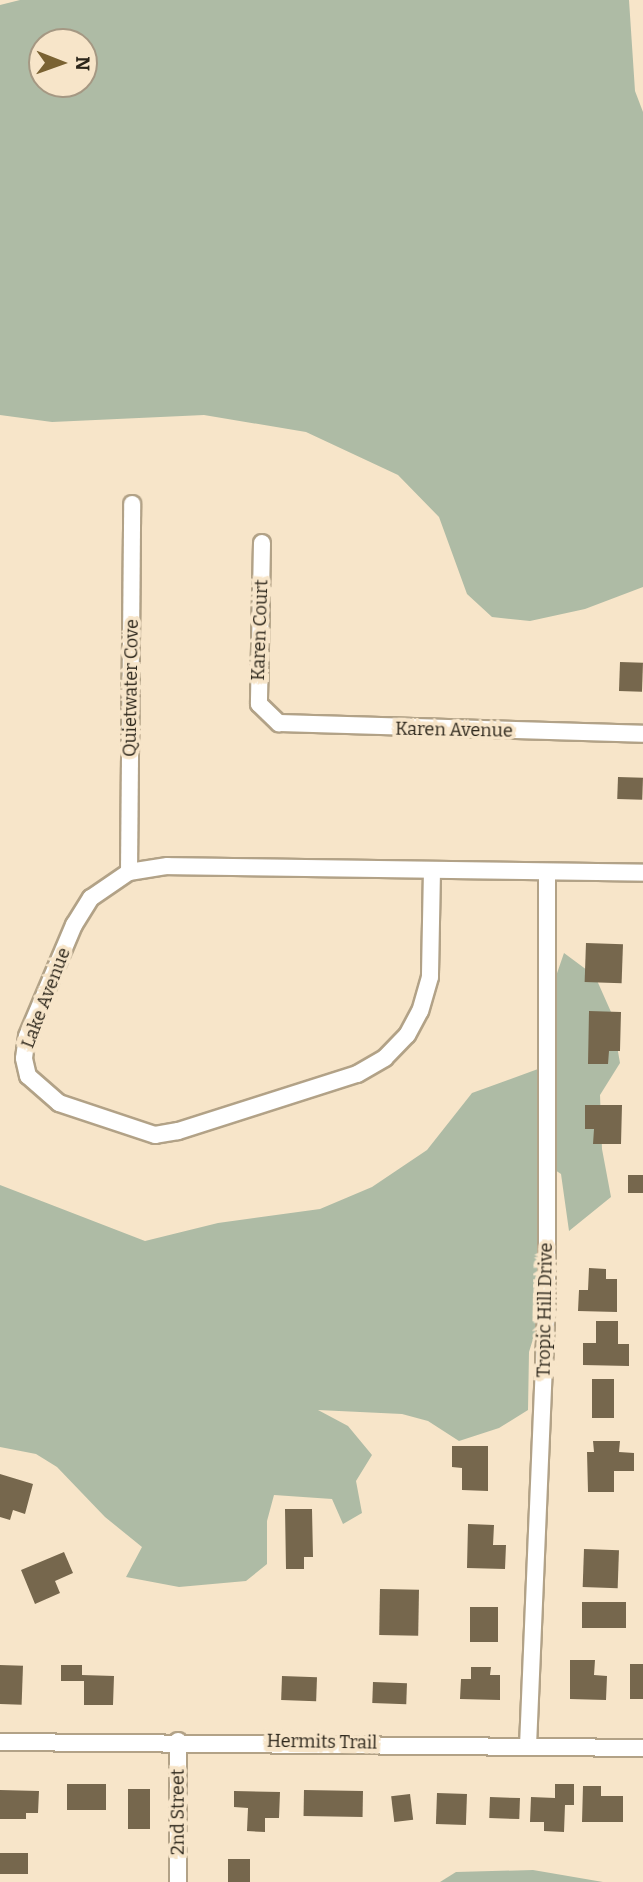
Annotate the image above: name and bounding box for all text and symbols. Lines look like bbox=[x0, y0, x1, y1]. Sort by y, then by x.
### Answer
north arrow bbox=[28, 28, 98, 98]
text: N bbox=[71, 56, 94, 71]
street label: Karen Court bbox=[247, 579, 273, 681]
street label: Quietwater Cove bbox=[119, 619, 143, 757]
street label: Karen Avenue bbox=[395, 718, 513, 742]
street label: Lake Avenue bbox=[17, 945, 75, 1051]
street label: Tropic Hill Drive bbox=[533, 1242, 557, 1378]
street label: Hermits Trail bbox=[267, 1730, 377, 1754]
street label: 2nd Street bbox=[167, 1769, 189, 1855]

